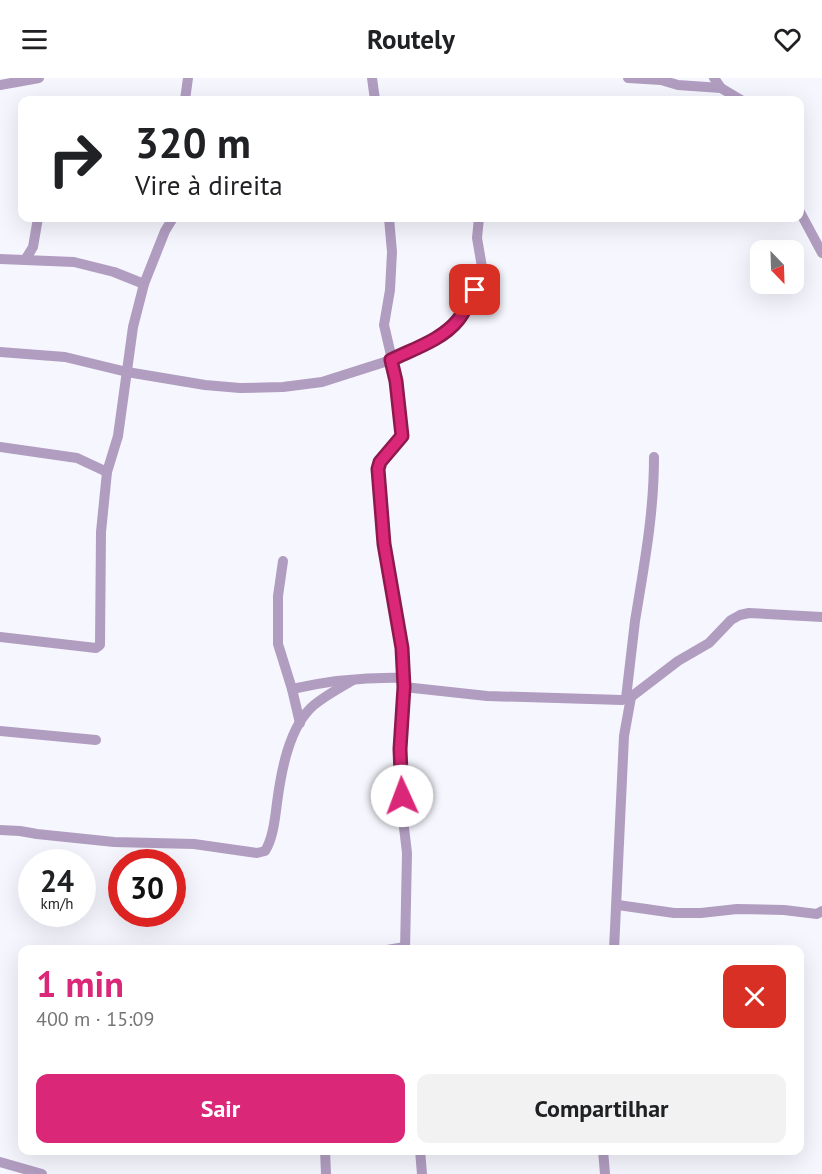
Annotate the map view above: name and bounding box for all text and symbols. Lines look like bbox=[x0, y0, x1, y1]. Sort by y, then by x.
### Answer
text: Routely bbox=[367, 22, 455, 56]
icon: menu bbox=[18, 23, 51, 56]
icon: heart bbox=[771, 23, 804, 56]
text: 320 m bbox=[135, 115, 251, 170]
icon: right bbox=[36, 120, 114, 198]
text: Vire à direita bbox=[135, 168, 283, 202]
north arrow bbox=[750, 240, 804, 294]
map controls bbox=[750, 240, 804, 294]
pin bbox=[449, 264, 500, 315]
icon: arrive bbox=[458, 273, 491, 306]
position arrow bbox=[370, 764, 434, 828]
speed limit sign: 30 bbox=[108, 849, 186, 927]
text: 24 bbox=[40, 861, 74, 900]
text: km/h bbox=[41, 894, 73, 913]
text: 1 min bbox=[36, 960, 124, 1007]
button: close bbox=[723, 965, 786, 1028]
text: 400 m · 15:09 bbox=[36, 1006, 154, 1032]
button: Sair bbox=[36, 1074, 405, 1143]
button: Compartilhar bbox=[417, 1074, 786, 1143]

